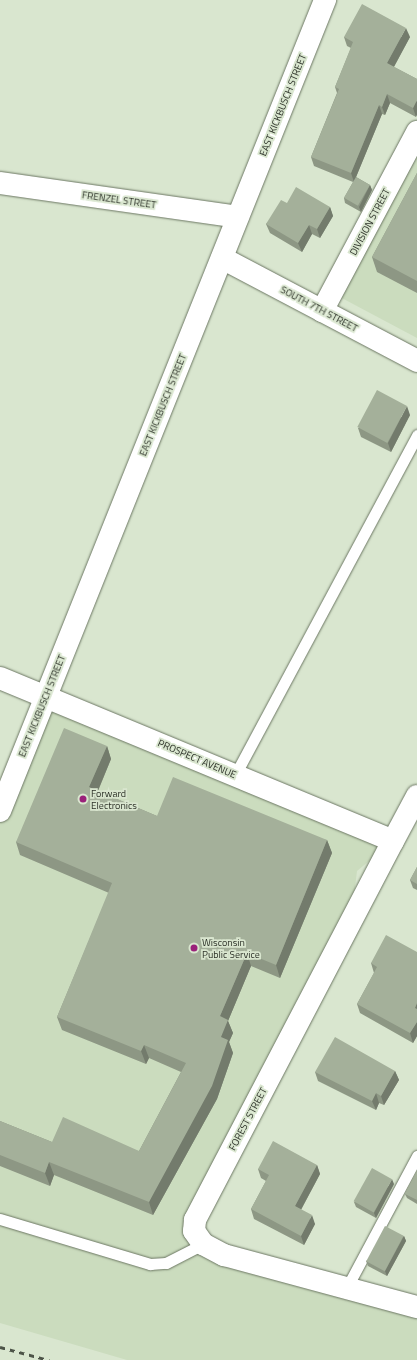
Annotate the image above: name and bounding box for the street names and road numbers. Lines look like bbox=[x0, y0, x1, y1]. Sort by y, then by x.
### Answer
street label: EAST KICKBUSCH STREET bbox=[257, 52, 309, 158]
street label: DIVISION STREET bbox=[347, 187, 393, 257]
street label: FRENZEL STREET bbox=[81, 189, 157, 211]
street label: SOUTH 7TH STREET bbox=[278, 284, 360, 334]
street label: EAST KICKBUSCH STREET bbox=[137, 352, 189, 458]
street label: EAST KICKBUSCH STREET bbox=[16, 653, 68, 759]
street label: PROSPECT AVENUE bbox=[156, 737, 238, 781]
street label: FOREST STREET bbox=[226, 1086, 270, 1152]

